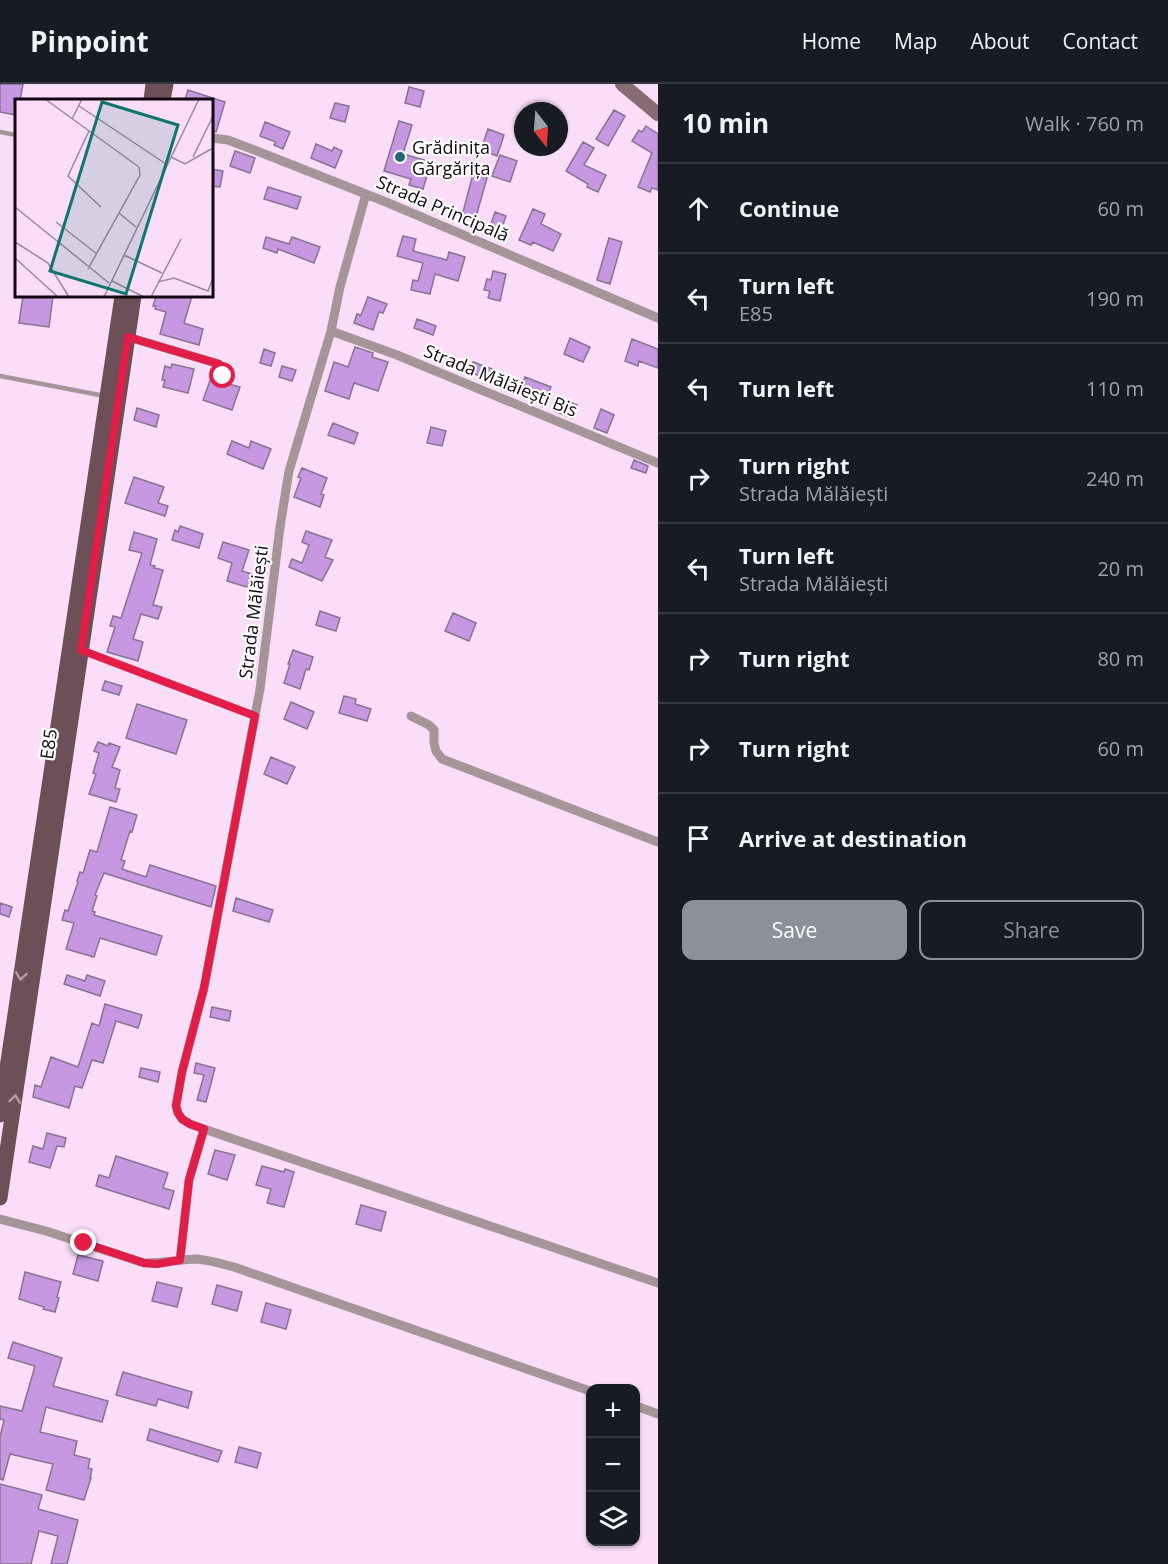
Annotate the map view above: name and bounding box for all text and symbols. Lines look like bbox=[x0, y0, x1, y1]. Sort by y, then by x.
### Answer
text: Pinpoint bbox=[30, 22, 149, 60]
text: Home bbox=[802, 27, 861, 55]
text: Map bbox=[894, 27, 937, 55]
text: About bbox=[970, 27, 1030, 55]
text: Contact bbox=[1063, 27, 1138, 55]
inset map bbox=[15, 99, 213, 297]
north arrow bbox=[514, 102, 568, 156]
text: 10 min bbox=[682, 105, 769, 141]
text: Walk · 760 m bbox=[1025, 110, 1144, 137]
place label: Grădinița Gărgărița bbox=[412, 135, 491, 180]
marker: Grădinița Gărgărița bbox=[393, 150, 407, 164]
street label: Strada Principală bbox=[373, 169, 513, 247]
icon: ahead bbox=[682, 192, 715, 225]
text: Continue bbox=[739, 193, 839, 223]
text: 60 m bbox=[1097, 195, 1144, 222]
text: Turn left bbox=[739, 270, 834, 300]
icon: left bbox=[682, 282, 715, 315]
text: 190 m bbox=[1086, 285, 1144, 312]
text: E85 bbox=[739, 300, 773, 327]
street label: Strada Mălăiești Bis bbox=[421, 338, 581, 422]
route start bbox=[209, 362, 235, 388]
icon: left bbox=[682, 372, 715, 405]
text: Turn left bbox=[739, 373, 834, 403]
text: 110 m bbox=[1086, 375, 1144, 402]
text: Turn right bbox=[739, 450, 850, 480]
icon: right bbox=[682, 462, 715, 495]
text: 240 m bbox=[1086, 465, 1144, 492]
text: Strada Mălăiești bbox=[739, 480, 888, 507]
text: Turn left bbox=[739, 540, 834, 570]
street label: Strada Mălăiești bbox=[233, 544, 273, 680]
icon: left bbox=[682, 552, 715, 585]
text: 20 m bbox=[1097, 555, 1144, 582]
text: Strada Mălăiești bbox=[739, 570, 888, 597]
icon: right bbox=[682, 642, 715, 675]
text: Turn right bbox=[739, 643, 850, 673]
text: 80 m bbox=[1097, 645, 1144, 672]
street label: E85 bbox=[34, 727, 62, 761]
icon: right bbox=[682, 732, 715, 765]
text: Turn right bbox=[739, 733, 850, 763]
text: 60 m bbox=[1097, 735, 1144, 762]
icon: arrive bbox=[682, 822, 715, 855]
text: Arrive at destination bbox=[739, 823, 967, 853]
button: Save bbox=[682, 900, 907, 960]
button: Share bbox=[919, 900, 1144, 960]
one-way arrow bbox=[15, 972, 27, 981]
one-way arrow bbox=[8, 1094, 20, 1103]
route end bbox=[70, 1229, 96, 1255]
map controls bbox=[586, 1384, 640, 1546]
button: + bbox=[586, 1384, 640, 1438]
button: − bbox=[586, 1438, 640, 1492]
button: layers bbox=[586, 1492, 640, 1546]

